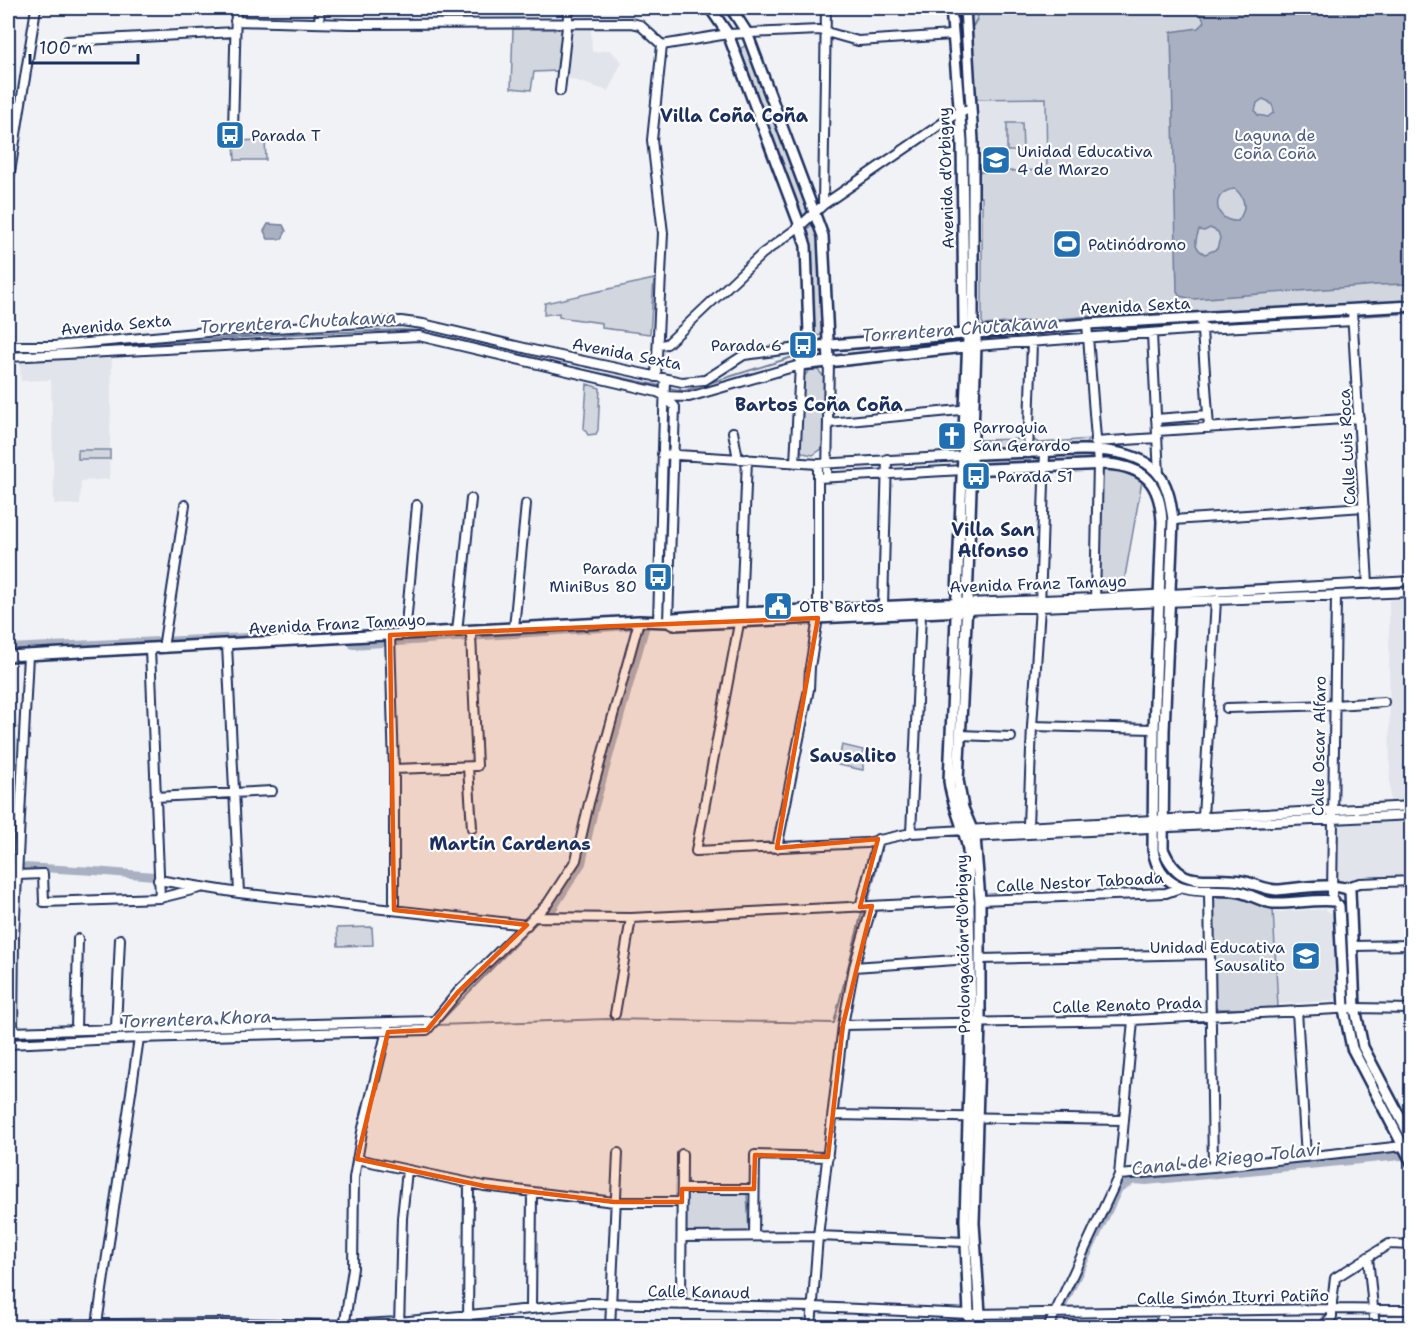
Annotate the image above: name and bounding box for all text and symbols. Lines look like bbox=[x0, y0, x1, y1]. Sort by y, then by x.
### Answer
scale bar bbox=[30, 27, 138, 65]
text: 100 m bbox=[39, 36, 93, 60]
district label: Villa Coña Coña bbox=[660, 104, 809, 128]
street label: Avenida d'Orbigny bbox=[933, 107, 959, 249]
bus stop icon: Parada T bbox=[214, 119, 246, 151]
place label: Parada T bbox=[251, 125, 321, 146]
park label: Laguna de Coña Coña bbox=[1234, 125, 1317, 164]
place label: Unidad Educativa 4 de Marzo bbox=[1017, 141, 1152, 180]
school or university icon: Unidad Educativa 4 de Marzo bbox=[980, 144, 1012, 176]
sports icon: Patinódromo bbox=[1051, 228, 1083, 260]
place label: Patinódromo bbox=[1088, 234, 1186, 255]
street label: Avenida Sexta bbox=[1079, 293, 1191, 319]
water label: Torrentera Chutakawa bbox=[199, 305, 397, 339]
street label: Avenida Sexta bbox=[60, 310, 172, 340]
water label: Torrentera Chutakawa bbox=[861, 310, 1059, 348]
bus stop icon: Parada 6 bbox=[787, 329, 819, 361]
street label: Avenida Sexta bbox=[571, 333, 683, 375]
place label: Parada 6 bbox=[711, 335, 782, 356]
street label: Calle Luis Roca bbox=[1333, 388, 1361, 506]
district label: Bartos Coña Coña bbox=[735, 393, 904, 417]
place label: Parroquia San Gerardo bbox=[973, 417, 1070, 456]
church icon: Parroquia San Gerardo bbox=[936, 420, 968, 452]
bus stop icon: Parada 51 bbox=[960, 460, 992, 492]
place label: Parada 51 bbox=[997, 466, 1073, 487]
district label: Villa San Alfonso bbox=[951, 518, 1035, 563]
place label: Parada MiniBus 80 bbox=[549, 558, 637, 597]
bus stop icon: Parada MiniBus 80 bbox=[642, 561, 674, 593]
street label: Avenida Franz Tamayo bbox=[949, 570, 1127, 598]
public building icon: OTB Bartos bbox=[762, 590, 794, 622]
place label: OTB Bartos bbox=[799, 596, 884, 617]
street label: Avenida Franz Tamayo bbox=[248, 609, 426, 639]
street label: Calle Oscar Alfaro bbox=[1307, 676, 1331, 816]
district label: Sausalito bbox=[810, 744, 896, 768]
district label: Martín Cardenas bbox=[429, 832, 591, 856]
street label: Prolongación d'Orbigny bbox=[951, 854, 975, 1034]
street label: Calle Nestor Taboada bbox=[996, 867, 1164, 897]
place label: Unidad Educativa Sausalito bbox=[1150, 937, 1285, 976]
school or university icon: Unidad Educativa Sausalito bbox=[1290, 940, 1322, 972]
street label: Calle Renato Prada bbox=[1052, 992, 1202, 1018]
water label: Torrentera Khora bbox=[120, 1004, 272, 1034]
water label: Canal de Riego Tolavi bbox=[1130, 1137, 1323, 1181]
street label: Calle Kanaud bbox=[648, 1281, 750, 1303]
street label: Calle Simón Iturri Patiño bbox=[1137, 1285, 1329, 1309]

